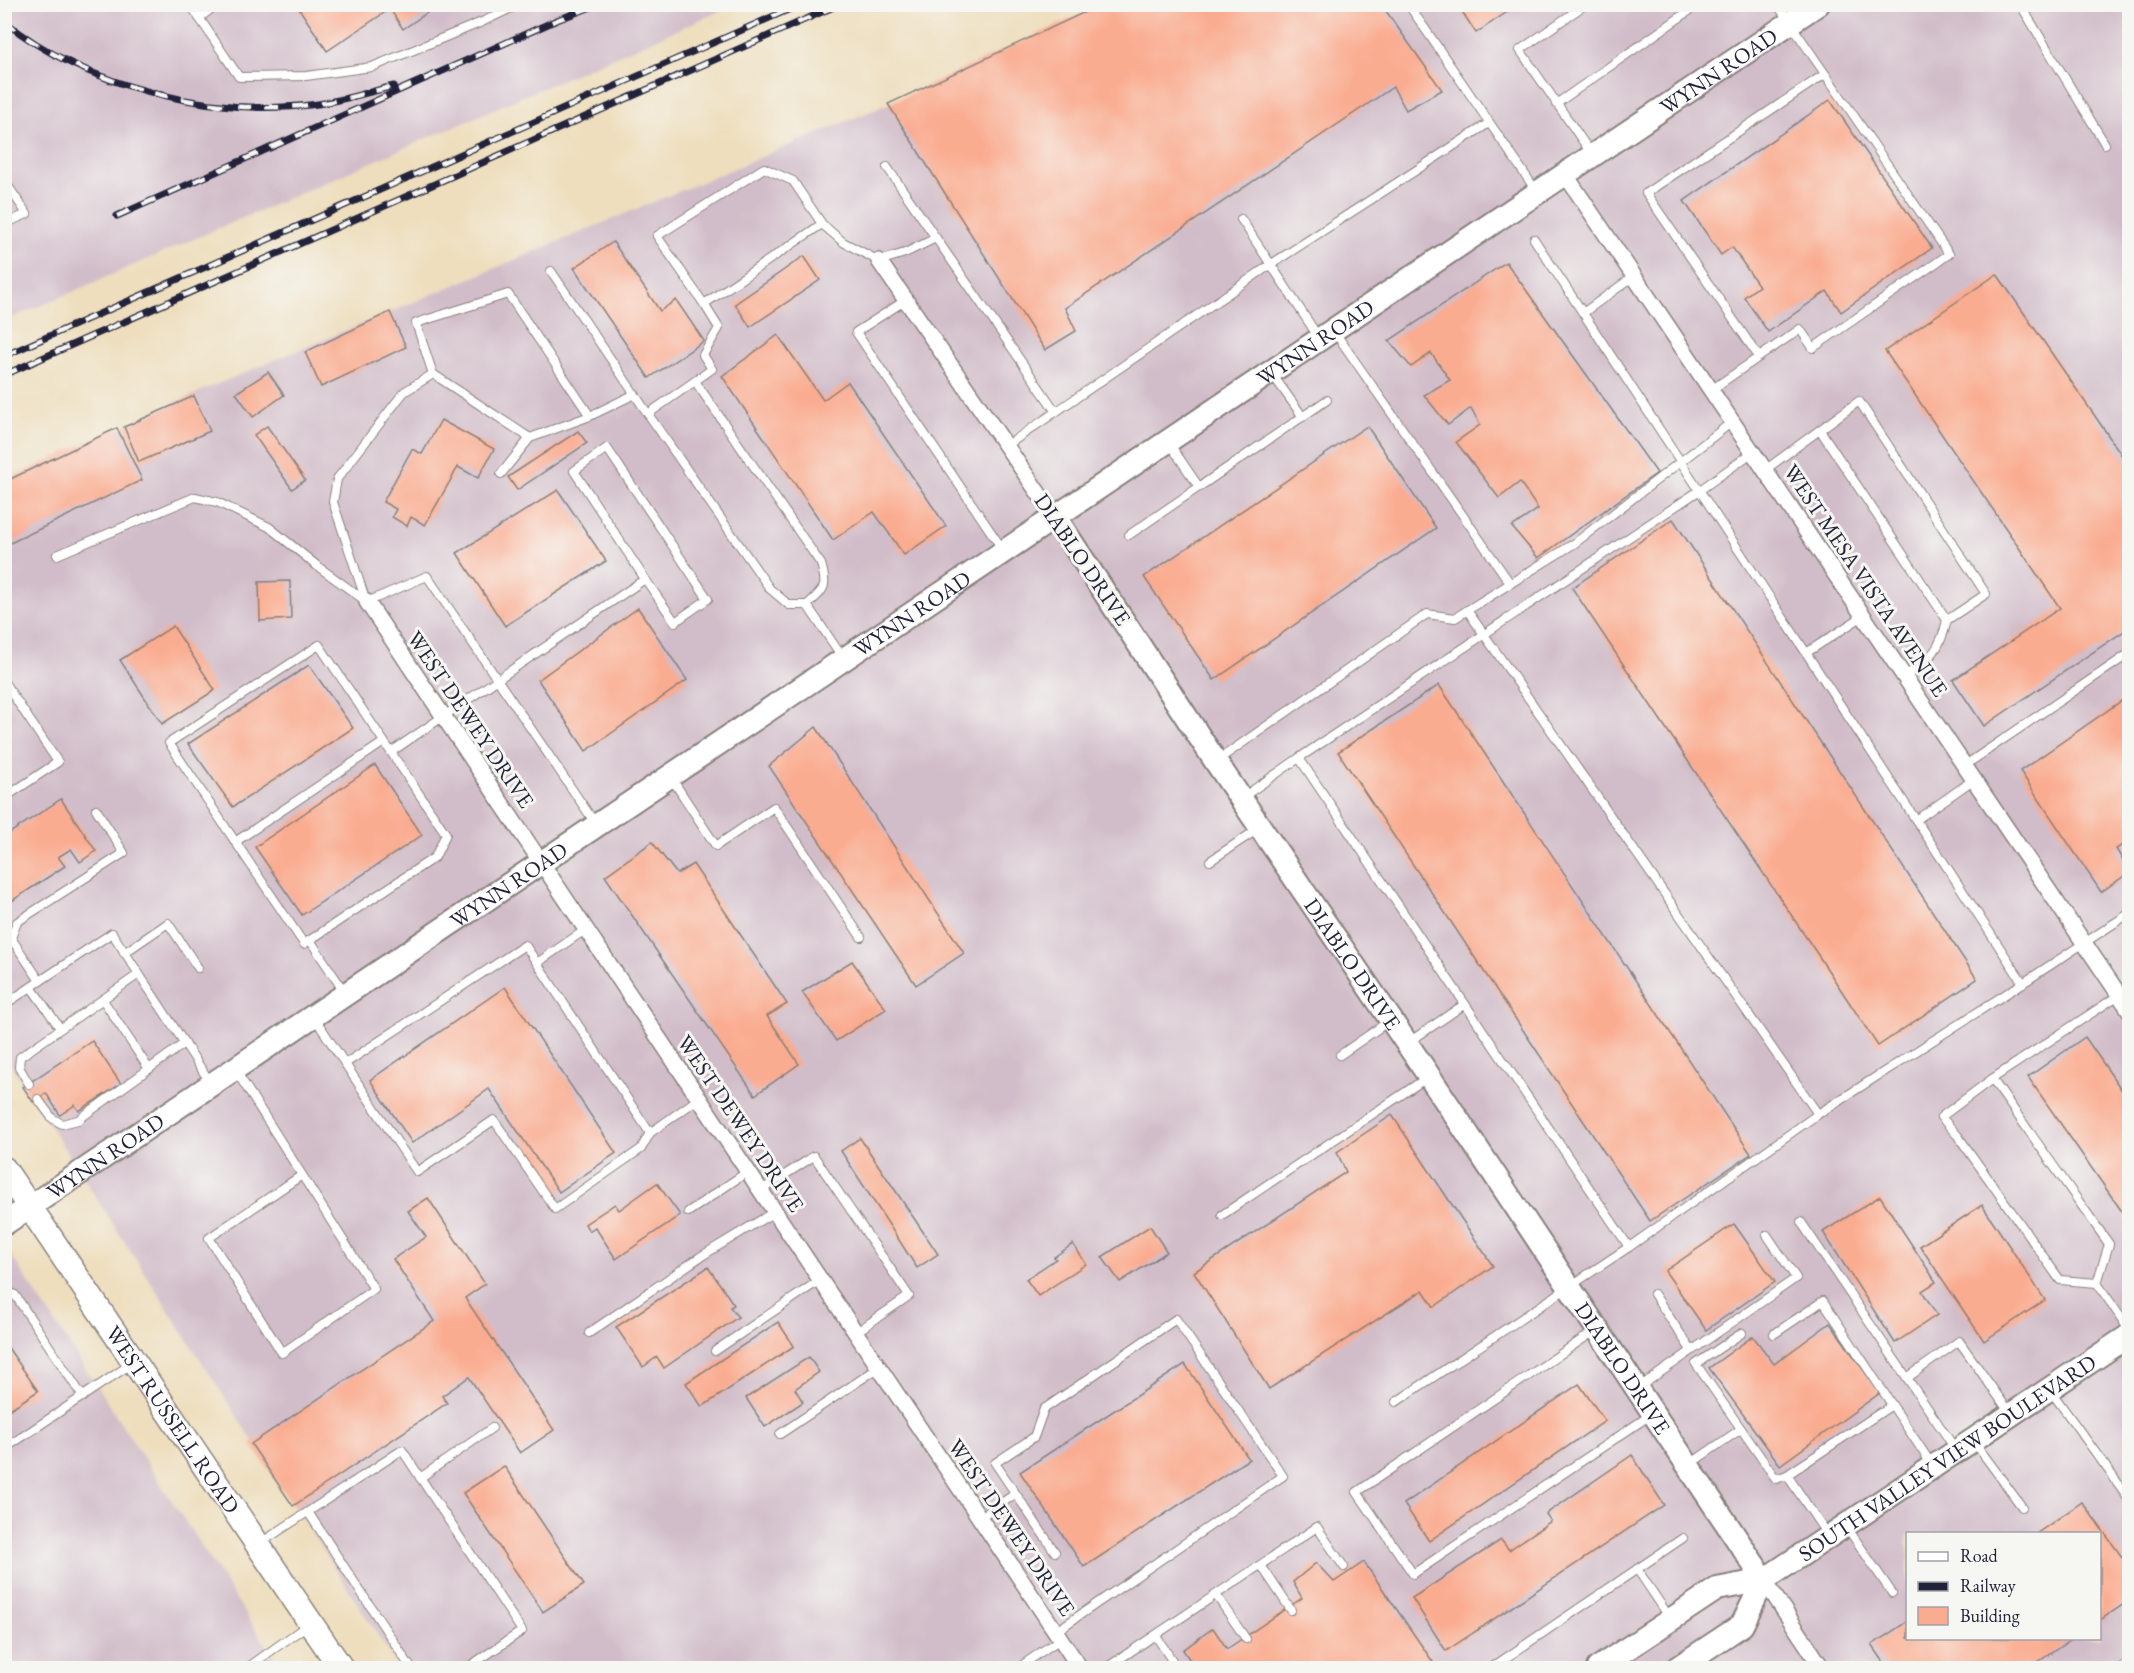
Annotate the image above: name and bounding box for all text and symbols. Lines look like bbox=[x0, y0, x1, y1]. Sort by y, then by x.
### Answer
street label: WYNN ROAD bbox=[1654, 22, 1783, 121]
street label: WYNN ROAD bbox=[1251, 293, 1380, 393]
street label: WEST MESA VISTA AVENUE bbox=[1777, 458, 1954, 702]
street label: DIABLO DRIVE bbox=[1028, 488, 1137, 631]
street label: WYNN ROAD bbox=[848, 564, 977, 664]
street label: WEST DEWEY DRIVE bbox=[401, 625, 541, 813]
street label: WYNN ROAD bbox=[444, 835, 573, 935]
street label: DIABLO DRIVE bbox=[1297, 893, 1407, 1036]
street label: WEST DEWEY DRIVE bbox=[671, 1029, 811, 1217]
street label: WYNN ROAD bbox=[41, 1106, 170, 1206]
street label: DIABLO DRIVE bbox=[1568, 1296, 1677, 1440]
street label: WEST RUSSELL ROAD bbox=[99, 1320, 246, 1519]
street label: SOUTH VALLEY VIEW BOULEVARD bbox=[1793, 1348, 2102, 1568]
street label: WEST DEWEY DRIVE bbox=[942, 1433, 1082, 1621]
legend bbox=[1906, 1532, 2101, 1640]
text: Road bbox=[1960, 1544, 1999, 1567]
text: Railway bbox=[1960, 1574, 2016, 1597]
text: Building bbox=[1960, 1604, 2020, 1627]

